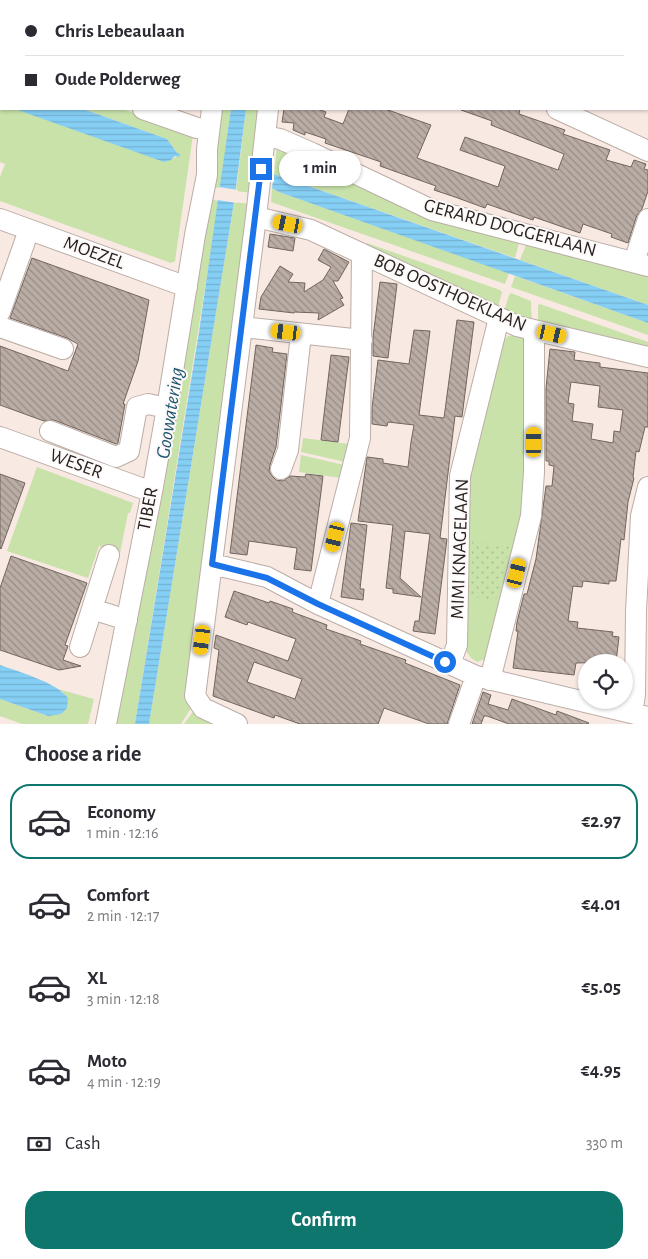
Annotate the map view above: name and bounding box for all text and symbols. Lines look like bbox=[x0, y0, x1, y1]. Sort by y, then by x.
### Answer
text: Chris Lebeaulaan bbox=[55, 22, 185, 41]
text: Oude Polderweg bbox=[55, 70, 180, 89]
callout: 1 min bbox=[278, 152, 361, 186]
route end bbox=[250, 158, 272, 180]
text: 1 min bbox=[303, 160, 337, 176]
street label: GERARD DOGGERLAAN bbox=[422, 196, 598, 260]
car bbox=[271, 214, 304, 234]
street label: MOEZEL bbox=[61, 233, 127, 273]
street label: BOB OOSTHOEKLAAN bbox=[371, 251, 529, 335]
car bbox=[270, 323, 301, 341]
car bbox=[535, 323, 568, 345]
water label: Goowatering bbox=[153, 366, 187, 460]
car bbox=[526, 427, 541, 457]
street label: WESER bbox=[47, 446, 105, 482]
street label: MIMI KNAGELAAN bbox=[448, 478, 472, 620]
street label: TIBER bbox=[134, 485, 162, 533]
car bbox=[324, 521, 345, 553]
car bbox=[506, 557, 527, 589]
car bbox=[192, 624, 211, 656]
route start bbox=[434, 651, 456, 673]
map controls bbox=[578, 654, 633, 709]
button: locate bbox=[578, 654, 633, 709]
text: Choose a ride bbox=[25, 743, 141, 765]
icon: car bbox=[27, 799, 72, 844]
text: Economy bbox=[87, 803, 156, 822]
text: €2.97 bbox=[581, 812, 621, 831]
text: 1 min · 12:16 bbox=[87, 825, 159, 841]
icon: car bbox=[27, 882, 72, 927]
text: Comfort bbox=[87, 886, 149, 905]
text: €4.01 bbox=[581, 895, 621, 914]
text: 2 min · 12:17 bbox=[87, 908, 159, 924]
icon: car bbox=[27, 965, 72, 1010]
text: XL bbox=[87, 969, 107, 988]
text: €5.05 bbox=[581, 978, 621, 997]
text: 3 min · 12:18 bbox=[87, 991, 160, 1007]
icon: car bbox=[27, 1048, 72, 1093]
text: Moto bbox=[87, 1052, 127, 1071]
text: €4.95 bbox=[581, 1061, 621, 1080]
text: 4 min · 12:19 bbox=[87, 1074, 161, 1090]
icon: cash bbox=[25, 1130, 53, 1158]
text: Cash bbox=[65, 1134, 101, 1153]
text: 330 m bbox=[586, 1135, 623, 1151]
button: Confirm bbox=[25, 1191, 623, 1249]

